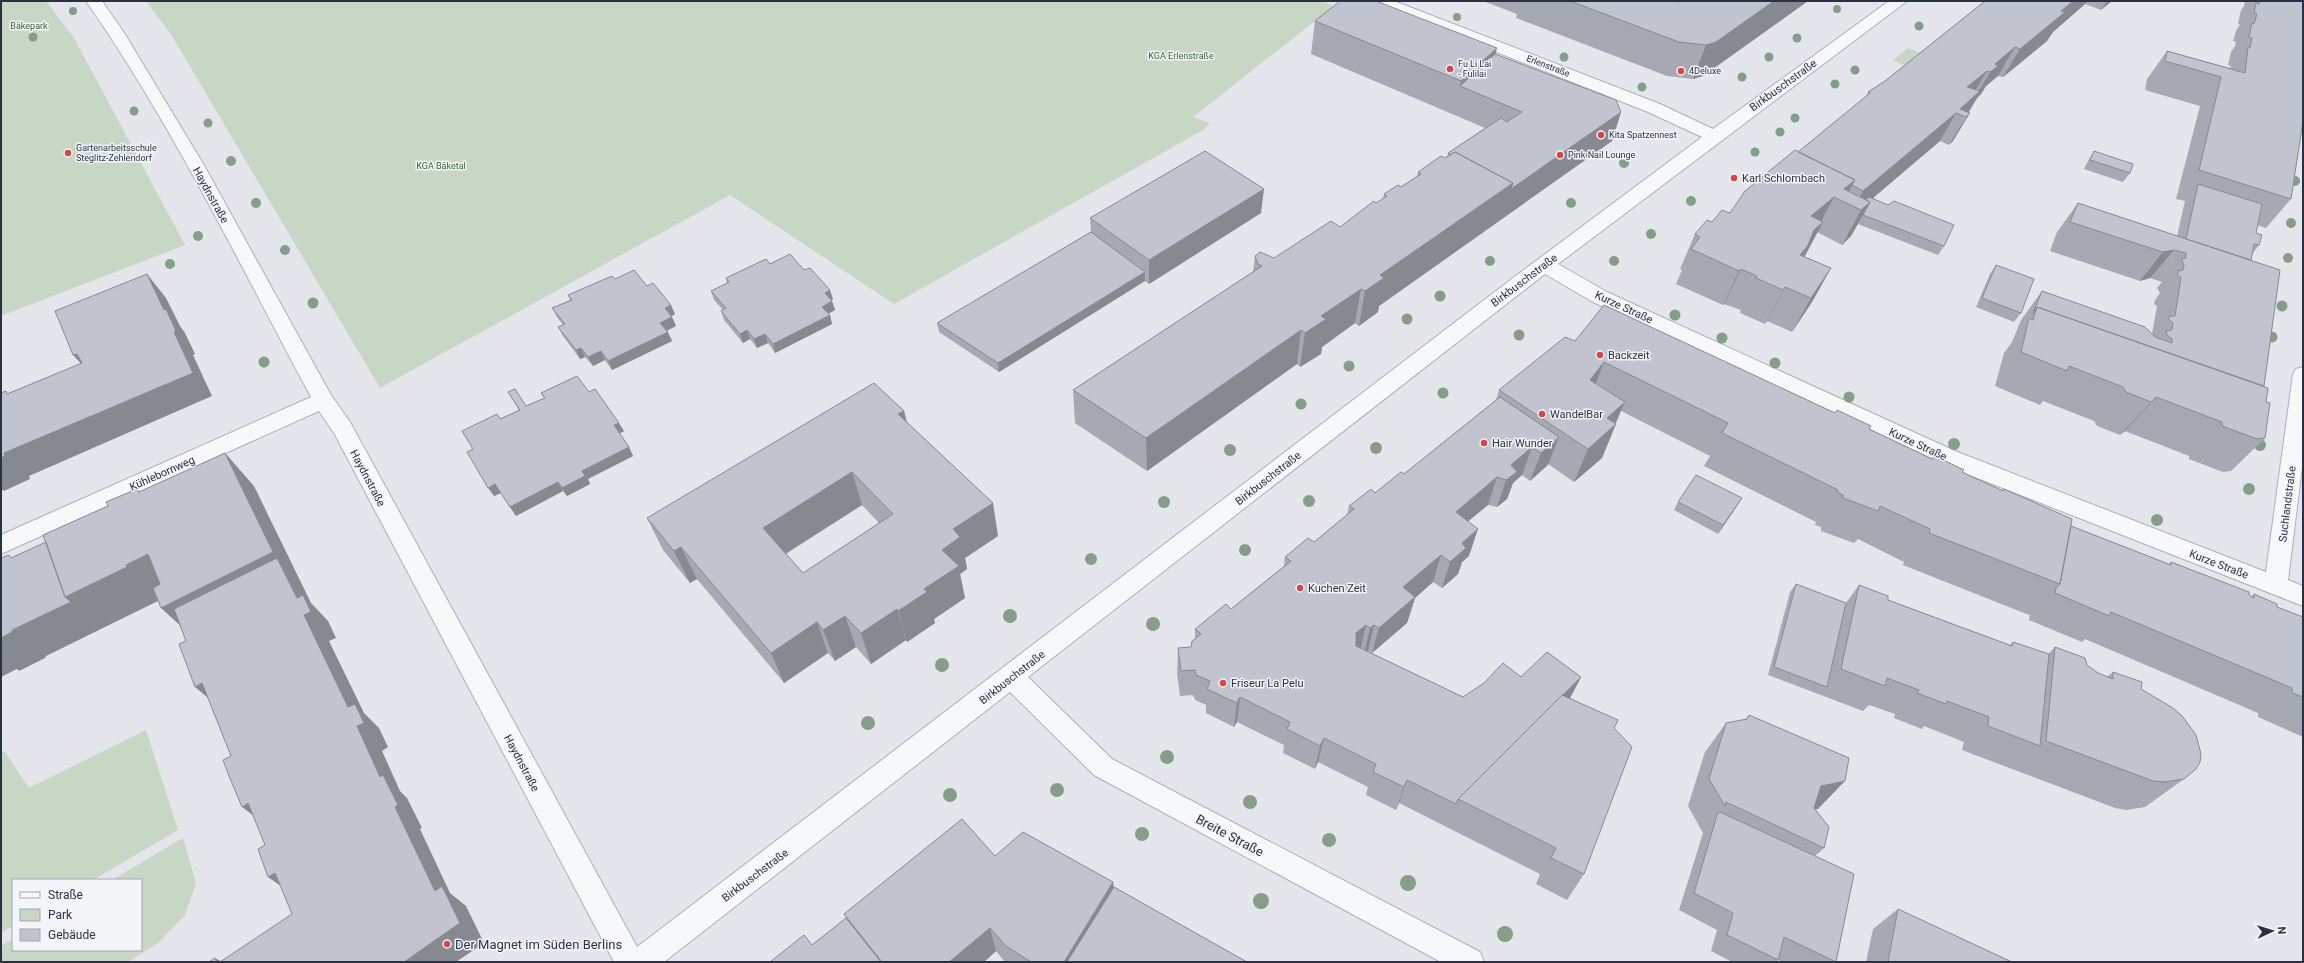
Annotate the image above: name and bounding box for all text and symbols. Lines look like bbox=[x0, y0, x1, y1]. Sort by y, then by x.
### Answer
park label: Bäkepark bbox=[10, 21, 48, 31]
park label: KGA Erlenstraße bbox=[1148, 51, 1214, 61]
street label: Erlenstraße bbox=[1525, 53, 1571, 79]
street label: Birkbuschstraße bbox=[1747, 57, 1819, 114]
place label: Fu Li Lai - Fulilai bbox=[1458, 59, 1491, 79]
marker: Fu Li Lai - Fulilai bbox=[1445, 64, 1455, 74]
marker: 4Deluxe bbox=[1676, 66, 1686, 76]
place label: 4Deluxe bbox=[1689, 66, 1721, 76]
marker: Kita Spatzennest bbox=[1596, 130, 1606, 140]
place label: Kita Spatzennest bbox=[1609, 130, 1677, 140]
place label: Gartenarbeitsschule Steglitz-Zehlendorf bbox=[76, 143, 157, 163]
marker: Gartenarbeitsschule Steglitz-Zehlendorf bbox=[63, 148, 73, 158]
marker: Pink Nail Lounge bbox=[1555, 150, 1565, 160]
place label: Pink Nail Lounge bbox=[1568, 150, 1636, 160]
park label: KGA Bäketal bbox=[416, 161, 466, 171]
street label: Haydnstraße bbox=[190, 165, 231, 226]
place label: Karl Schlombach bbox=[1742, 172, 1825, 185]
marker: Karl Schlombach bbox=[1729, 173, 1739, 183]
street label: Birkbuschstraße bbox=[1489, 251, 1560, 310]
street label: Kurze Straße bbox=[1593, 288, 1655, 327]
place label: Backzeit bbox=[1608, 349, 1650, 362]
marker: Backzeit bbox=[1595, 350, 1605, 360]
place label: WandelBar bbox=[1550, 408, 1603, 421]
marker: WandelBar bbox=[1537, 409, 1547, 419]
street label: Kurze Straße bbox=[1887, 425, 1949, 464]
place label: Hair Wunder bbox=[1492, 437, 1553, 450]
marker: Hair Wunder bbox=[1479, 438, 1489, 448]
street label: Haydnstraße bbox=[347, 448, 388, 509]
street label: Birkbuschstraße bbox=[1233, 449, 1304, 508]
street label: Kühlebornweg bbox=[128, 453, 197, 494]
street label: Suchlandstraße bbox=[2276, 465, 2299, 543]
street label: Kurze Straße bbox=[2187, 547, 2250, 582]
place label: Kuchen Zeit bbox=[1308, 582, 1366, 595]
marker: Kuchen Zeit bbox=[1295, 583, 1305, 593]
street label: Birkbuschstraße bbox=[977, 648, 1048, 707]
place label: Friseur La Pelu bbox=[1231, 677, 1303, 690]
marker: Friseur La Pelu bbox=[1218, 678, 1228, 688]
street label: Haydnstraße bbox=[501, 733, 542, 794]
street label: Breite Straße bbox=[1193, 811, 1266, 860]
street label: Birkbuschstraße bbox=[720, 846, 791, 905]
legend bbox=[12, 879, 142, 951]
text: Straße bbox=[48, 888, 83, 902]
text: Park bbox=[48, 908, 73, 922]
north arrow bbox=[2252, 911, 2292, 951]
text: N bbox=[2275, 926, 2288, 935]
text: Gebäude bbox=[48, 928, 96, 942]
place label: Der Magnet im Süden Berlins bbox=[455, 937, 623, 952]
marker: Der Magnet im Süden Berlins bbox=[442, 939, 452, 949]

